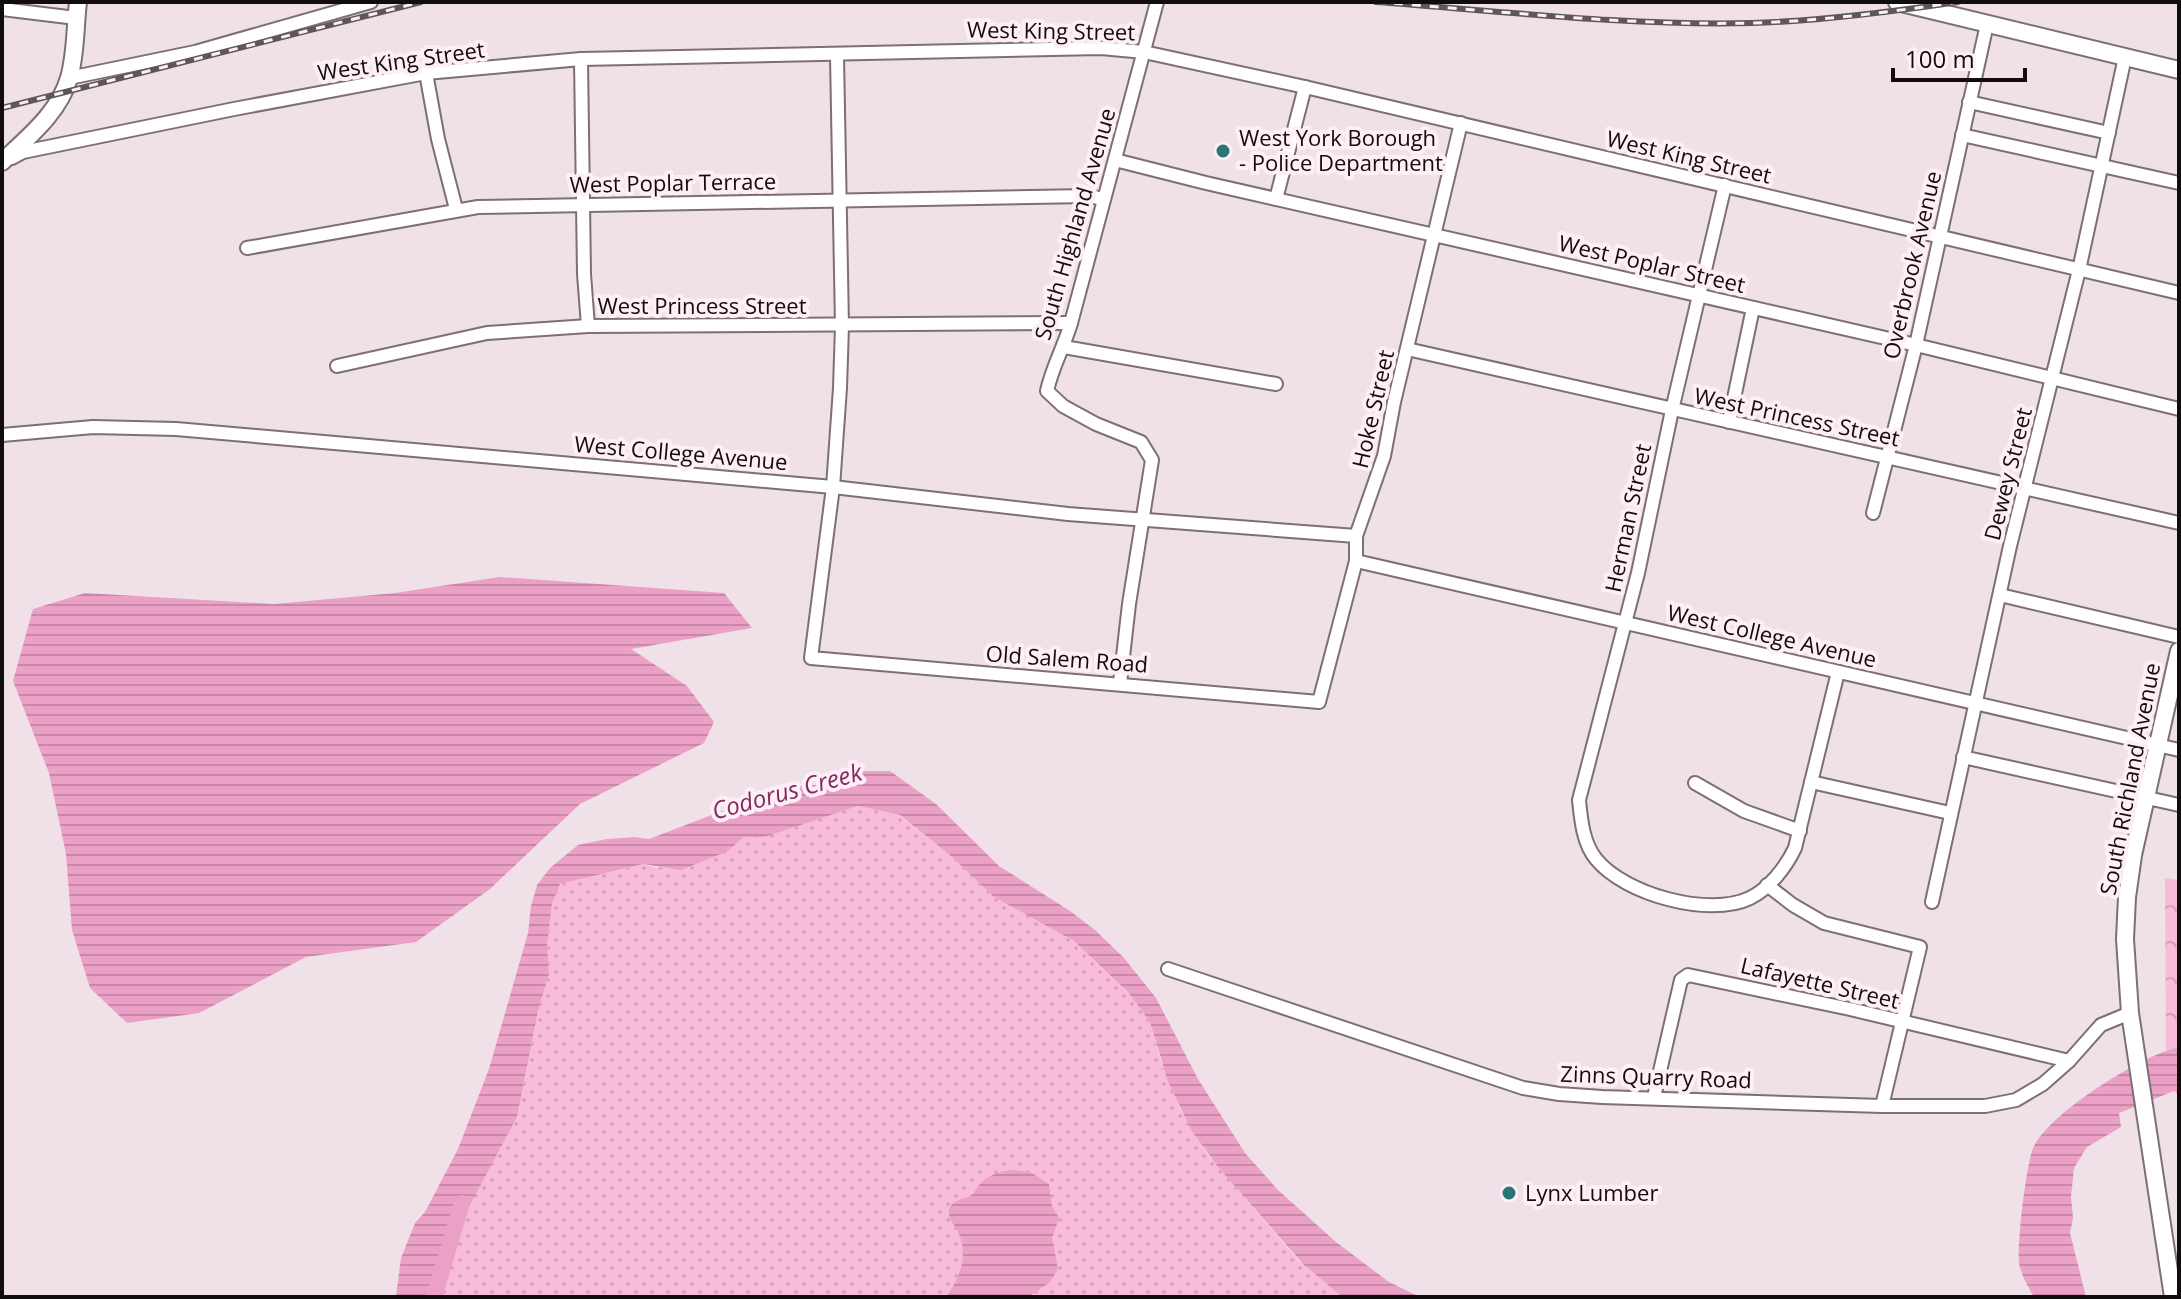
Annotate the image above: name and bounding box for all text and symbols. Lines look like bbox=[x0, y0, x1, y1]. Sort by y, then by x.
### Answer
street label: West King Street bbox=[967, 14, 1136, 46]
scale bar bbox=[1893, 32, 2025, 82]
street label: West King Street bbox=[315, 33, 486, 87]
text: 100 m bbox=[1905, 42, 1975, 75]
street label: South Highland Avenue bbox=[1027, 104, 1122, 343]
place label: West York Borough - Police Department bbox=[1239, 122, 1443, 177]
street label: West King Street bbox=[1604, 122, 1775, 190]
marker: West York Borough - Police Department bbox=[1214, 142, 1232, 160]
street label: West Poplar Terrace bbox=[569, 165, 777, 199]
street label: Overbrook Avenue bbox=[1875, 168, 1947, 362]
street label: West Poplar Street bbox=[1556, 227, 1749, 299]
street label: West Princess Street bbox=[598, 290, 807, 320]
street label: Hoke Street bbox=[1344, 347, 1400, 471]
street label: West Princess Street bbox=[1692, 380, 1903, 452]
street label: Dewey Street bbox=[1976, 404, 2038, 543]
street label: West College Avenue bbox=[573, 428, 789, 476]
street label: Herman Street bbox=[1597, 441, 1657, 595]
street label: West College Avenue bbox=[1665, 596, 1880, 674]
street label: Old Salem Road bbox=[985, 637, 1149, 679]
street label: South Richland Avenue bbox=[2092, 660, 2166, 898]
water label: Codorus Creek bbox=[708, 754, 867, 826]
street label: Lafayette Street bbox=[1738, 949, 1903, 1015]
street label: Zinns Quarry Road bbox=[1560, 1058, 1752, 1094]
place label: Lynx Lumber bbox=[1525, 1177, 1658, 1207]
marker: Lynx Lumber bbox=[1500, 1184, 1518, 1202]

